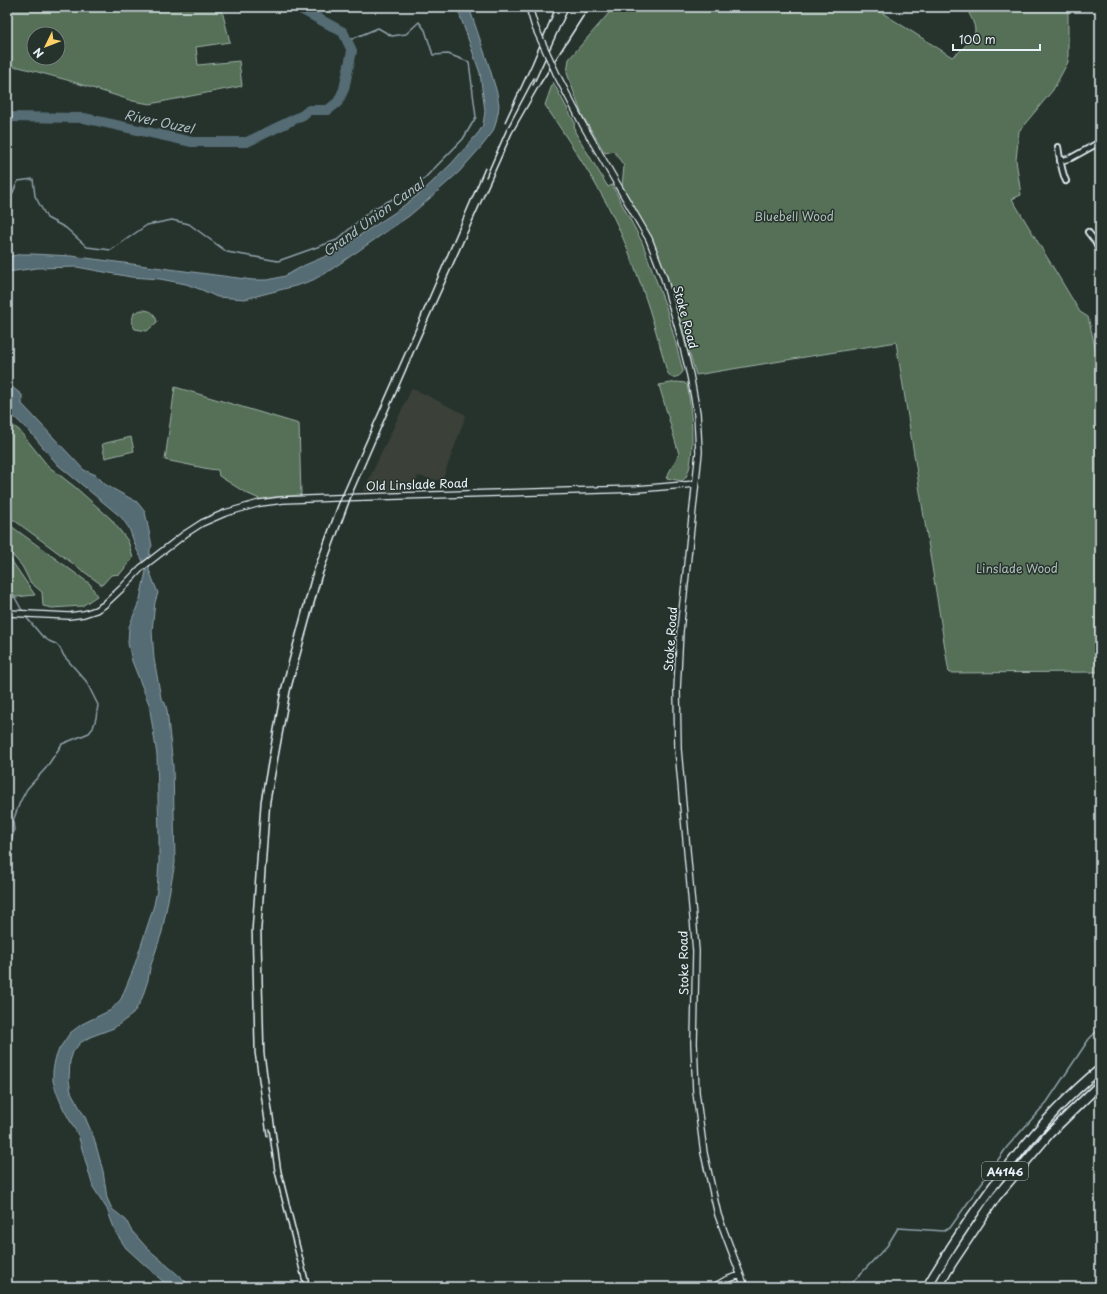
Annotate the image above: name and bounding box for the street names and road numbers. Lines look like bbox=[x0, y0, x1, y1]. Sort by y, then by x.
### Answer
street label: Stoke Road bbox=[669, 283, 703, 351]
street label: Old Linslade Road bbox=[365, 473, 469, 495]
street label: Stoke Road bbox=[659, 606, 681, 672]
street label: Stoke Road bbox=[673, 930, 693, 996]
road number: A4146 bbox=[982, 1162, 1028, 1180]

